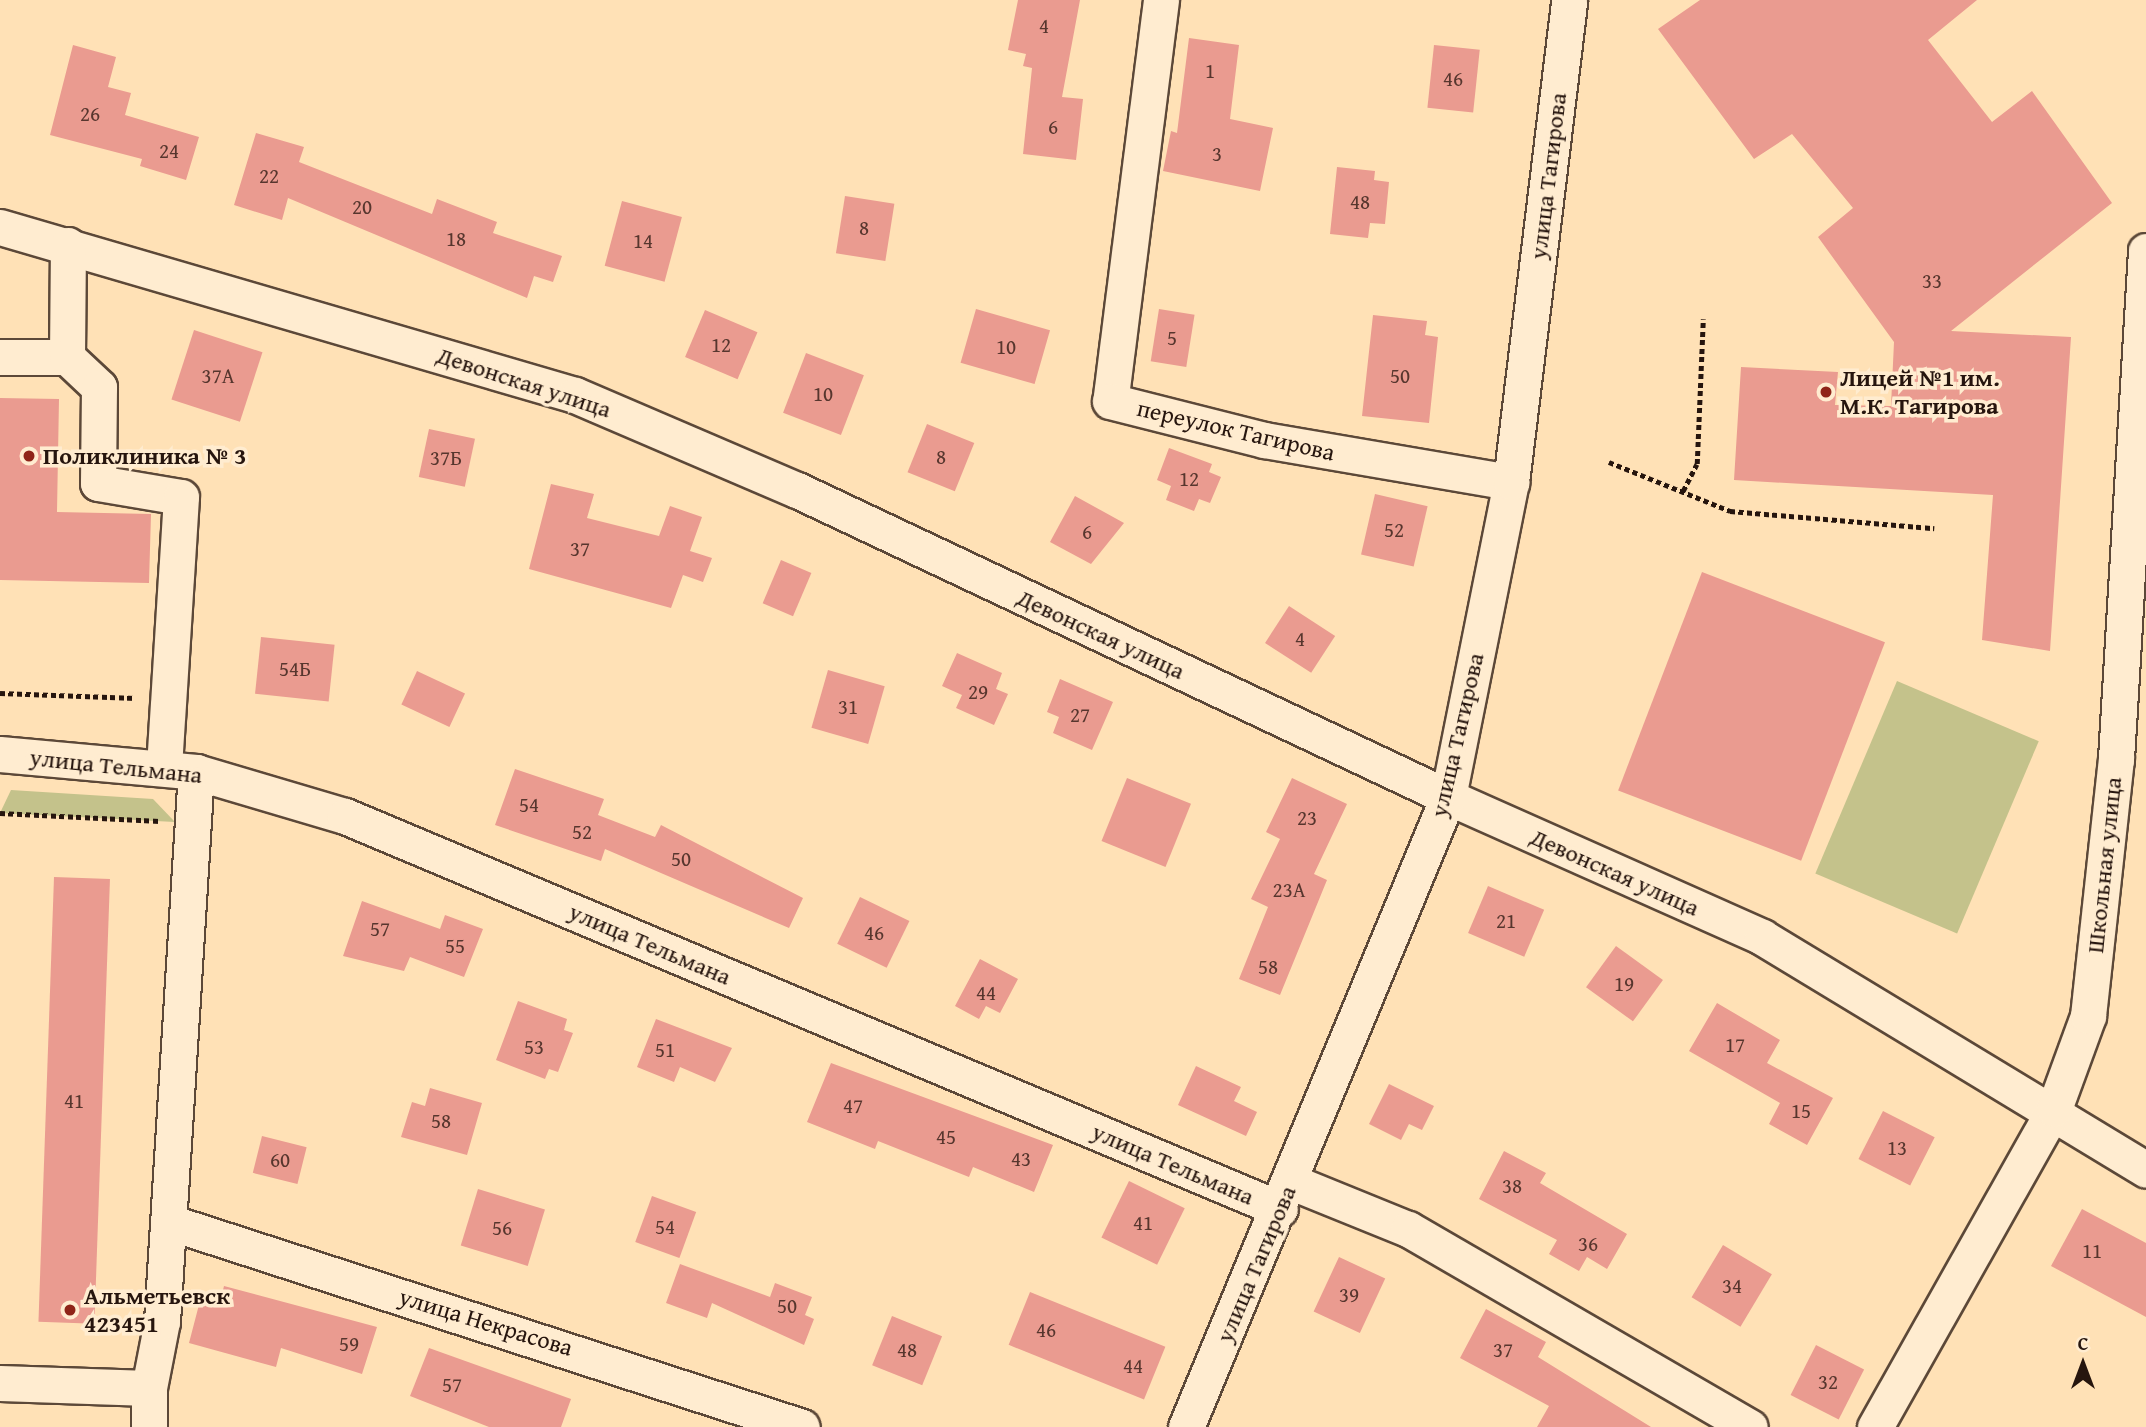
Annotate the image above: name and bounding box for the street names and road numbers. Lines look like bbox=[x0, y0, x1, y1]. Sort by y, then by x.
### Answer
street label: улица Тагирова bbox=[1523, 91, 1573, 261]
street label: Девонская улица bbox=[433, 340, 615, 424]
street label: переулок Тагирова bbox=[1134, 393, 1338, 467]
street label: Девонская улица bbox=[1013, 583, 1189, 685]
street label: улица Тагирова bbox=[1424, 650, 1490, 820]
street label: улица Тельмана bbox=[28, 743, 204, 789]
street label: Школьная улица bbox=[2080, 775, 2128, 955]
street label: Девонская улица bbox=[1526, 822, 1704, 922]
street label: улица Тельмана bbox=[565, 897, 735, 991]
street label: улица Тельмана bbox=[1088, 1117, 1258, 1211]
street label: улица Тагирова bbox=[1210, 1181, 1302, 1347]
street label: улица Некрасова bbox=[396, 1282, 576, 1362]

